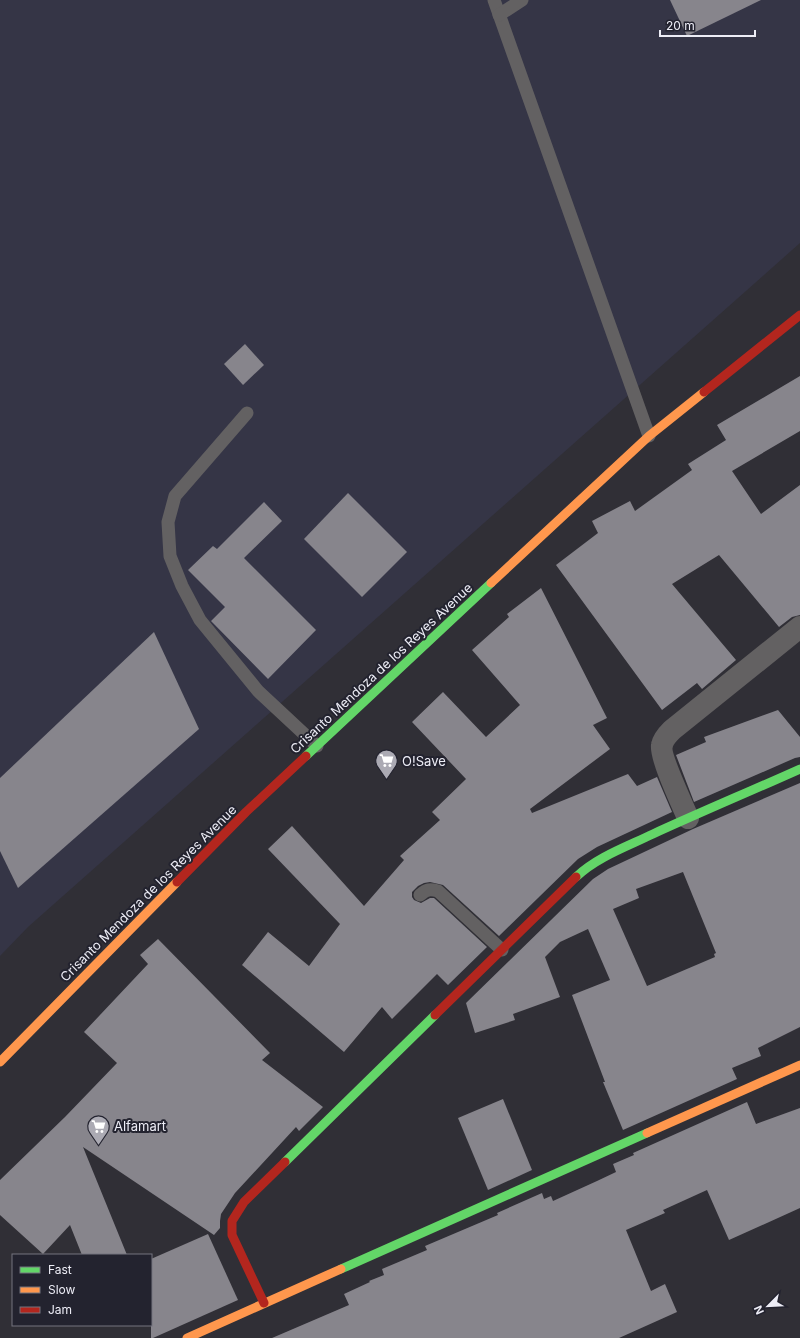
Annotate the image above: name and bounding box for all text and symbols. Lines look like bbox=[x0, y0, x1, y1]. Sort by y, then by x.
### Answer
scale bar bbox=[660, 12, 755, 38]
text: 20 m bbox=[666, 18, 695, 33]
street label: Crisanto Mendoza de los Reyes Avenue bbox=[287, 579, 475, 757]
supermarket icon: O!Save bbox=[373, 748, 399, 781]
place label: O!Save bbox=[402, 753, 446, 769]
street label: Crisanto Mendoza de los Reyes Avenue bbox=[56, 801, 240, 985]
supermarket icon: Alfamart bbox=[86, 1113, 112, 1146]
place label: Alfamart bbox=[114, 1118, 166, 1134]
legend bbox=[12, 1254, 152, 1326]
text: Fast bbox=[48, 1262, 72, 1277]
text: Slow bbox=[48, 1282, 76, 1297]
north arrow bbox=[748, 1286, 788, 1326]
text: Jam bbox=[48, 1302, 72, 1317]
text: N bbox=[751, 1303, 767, 1317]

